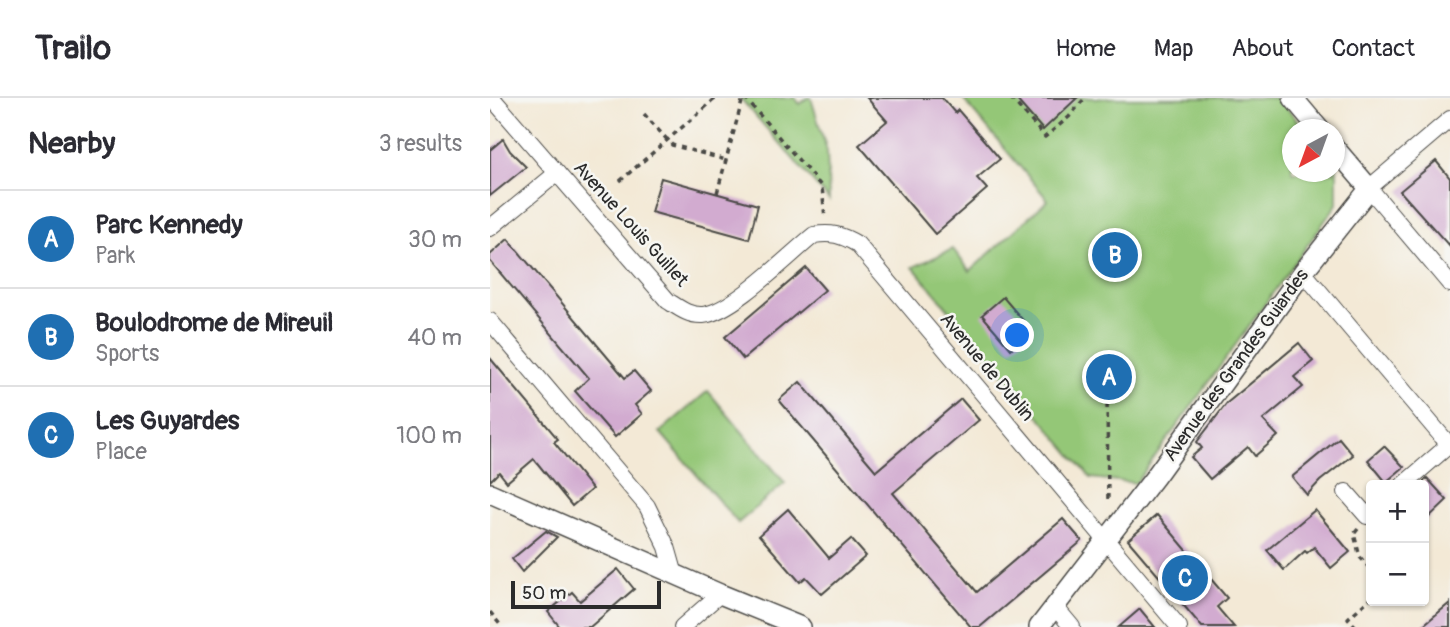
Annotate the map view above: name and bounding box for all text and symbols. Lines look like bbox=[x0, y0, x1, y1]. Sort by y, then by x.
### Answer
text: Trailo bbox=[35, 28, 111, 69]
text: Home bbox=[1055, 34, 1116, 63]
text: Map bbox=[1154, 34, 1194, 63]
text: About bbox=[1232, 34, 1294, 63]
text: Contact bbox=[1332, 34, 1415, 63]
north arrow bbox=[1282, 119, 1345, 182]
text: Nearby bbox=[28, 125, 115, 162]
text: 3 results bbox=[379, 129, 462, 158]
street label: Avenue Louis Guillet bbox=[568, 156, 694, 292]
text: Parc Kennedy bbox=[95, 209, 243, 241]
text: A bbox=[44, 225, 58, 254]
text: 30 m bbox=[408, 225, 462, 254]
pin: B bbox=[1092, 229, 1138, 281]
text: Park bbox=[95, 241, 135, 270]
street label: Avenue des Grandes Guiardes bbox=[1158, 264, 1314, 466]
text: Boulodrome de Mireuil bbox=[95, 307, 333, 339]
street label: Avenue de Dublin bbox=[935, 308, 1039, 426]
your location bbox=[1000, 318, 1034, 352]
text: B bbox=[44, 323, 58, 352]
text: 40 m bbox=[408, 323, 462, 352]
text: Sports bbox=[95, 339, 159, 368]
pin: A bbox=[1086, 351, 1132, 403]
text: Les Guyardes bbox=[95, 405, 239, 437]
text: C bbox=[44, 421, 58, 450]
text: 100 m bbox=[396, 421, 462, 450]
text: Place bbox=[95, 437, 147, 466]
map controls bbox=[1366, 480, 1429, 606]
button: + bbox=[1366, 480, 1429, 543]
button: − bbox=[1366, 543, 1429, 606]
pin: C bbox=[1162, 552, 1208, 604]
scale bar bbox=[511, 578, 662, 610]
text: 50 m bbox=[522, 581, 566, 605]

